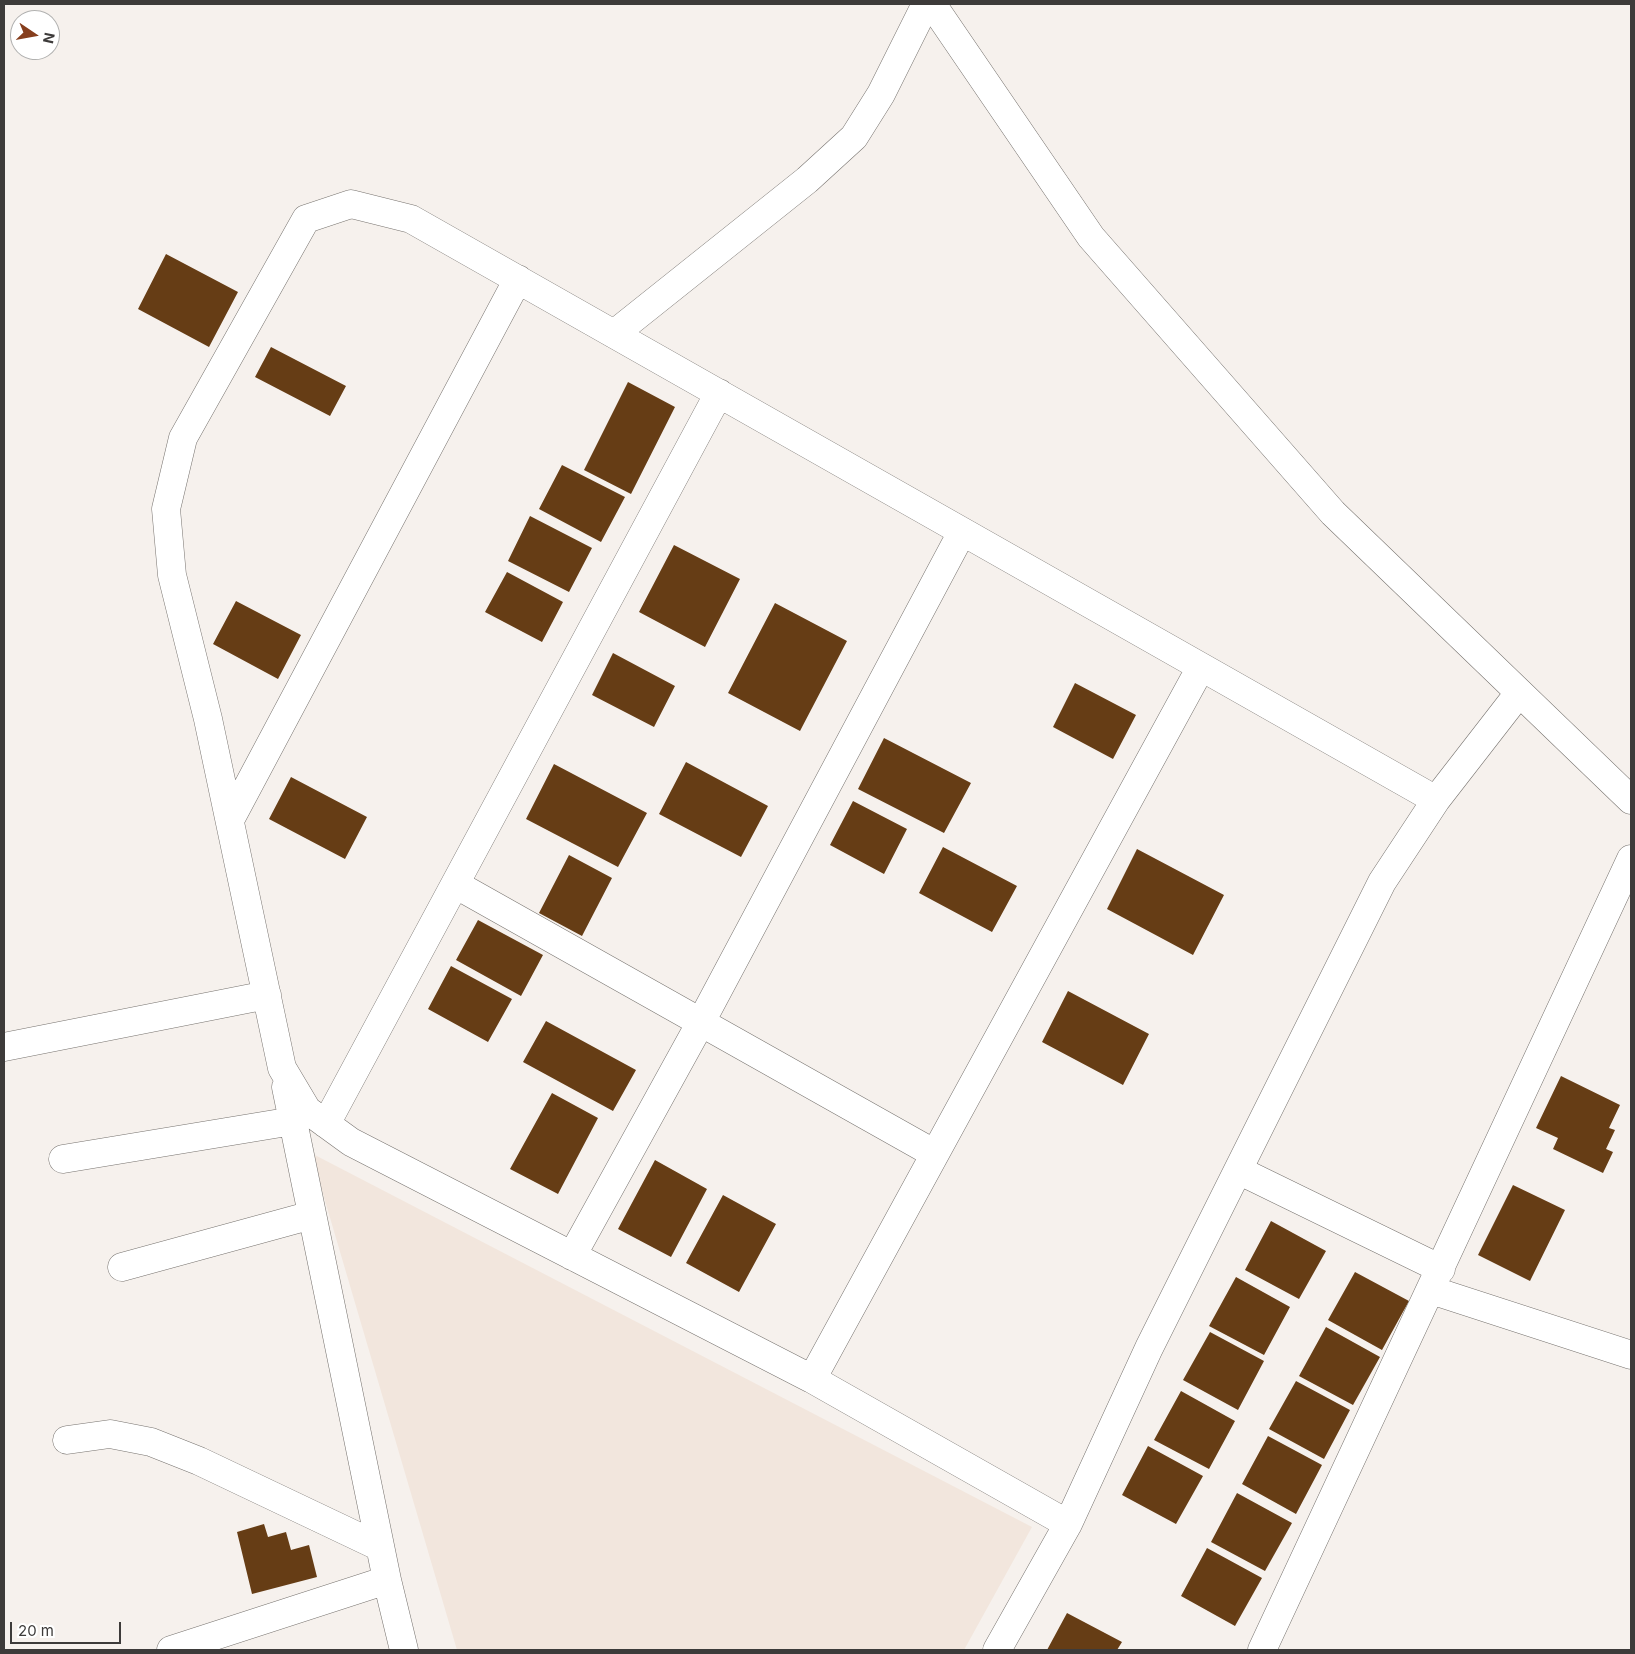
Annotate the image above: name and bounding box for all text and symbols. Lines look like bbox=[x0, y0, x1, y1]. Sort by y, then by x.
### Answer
north arrow bbox=[10, 10, 60, 60]
text: N bbox=[40, 31, 59, 45]
scale bar bbox=[12, 1612, 124, 1644]
text: 20 m bbox=[18, 1621, 54, 1640]

